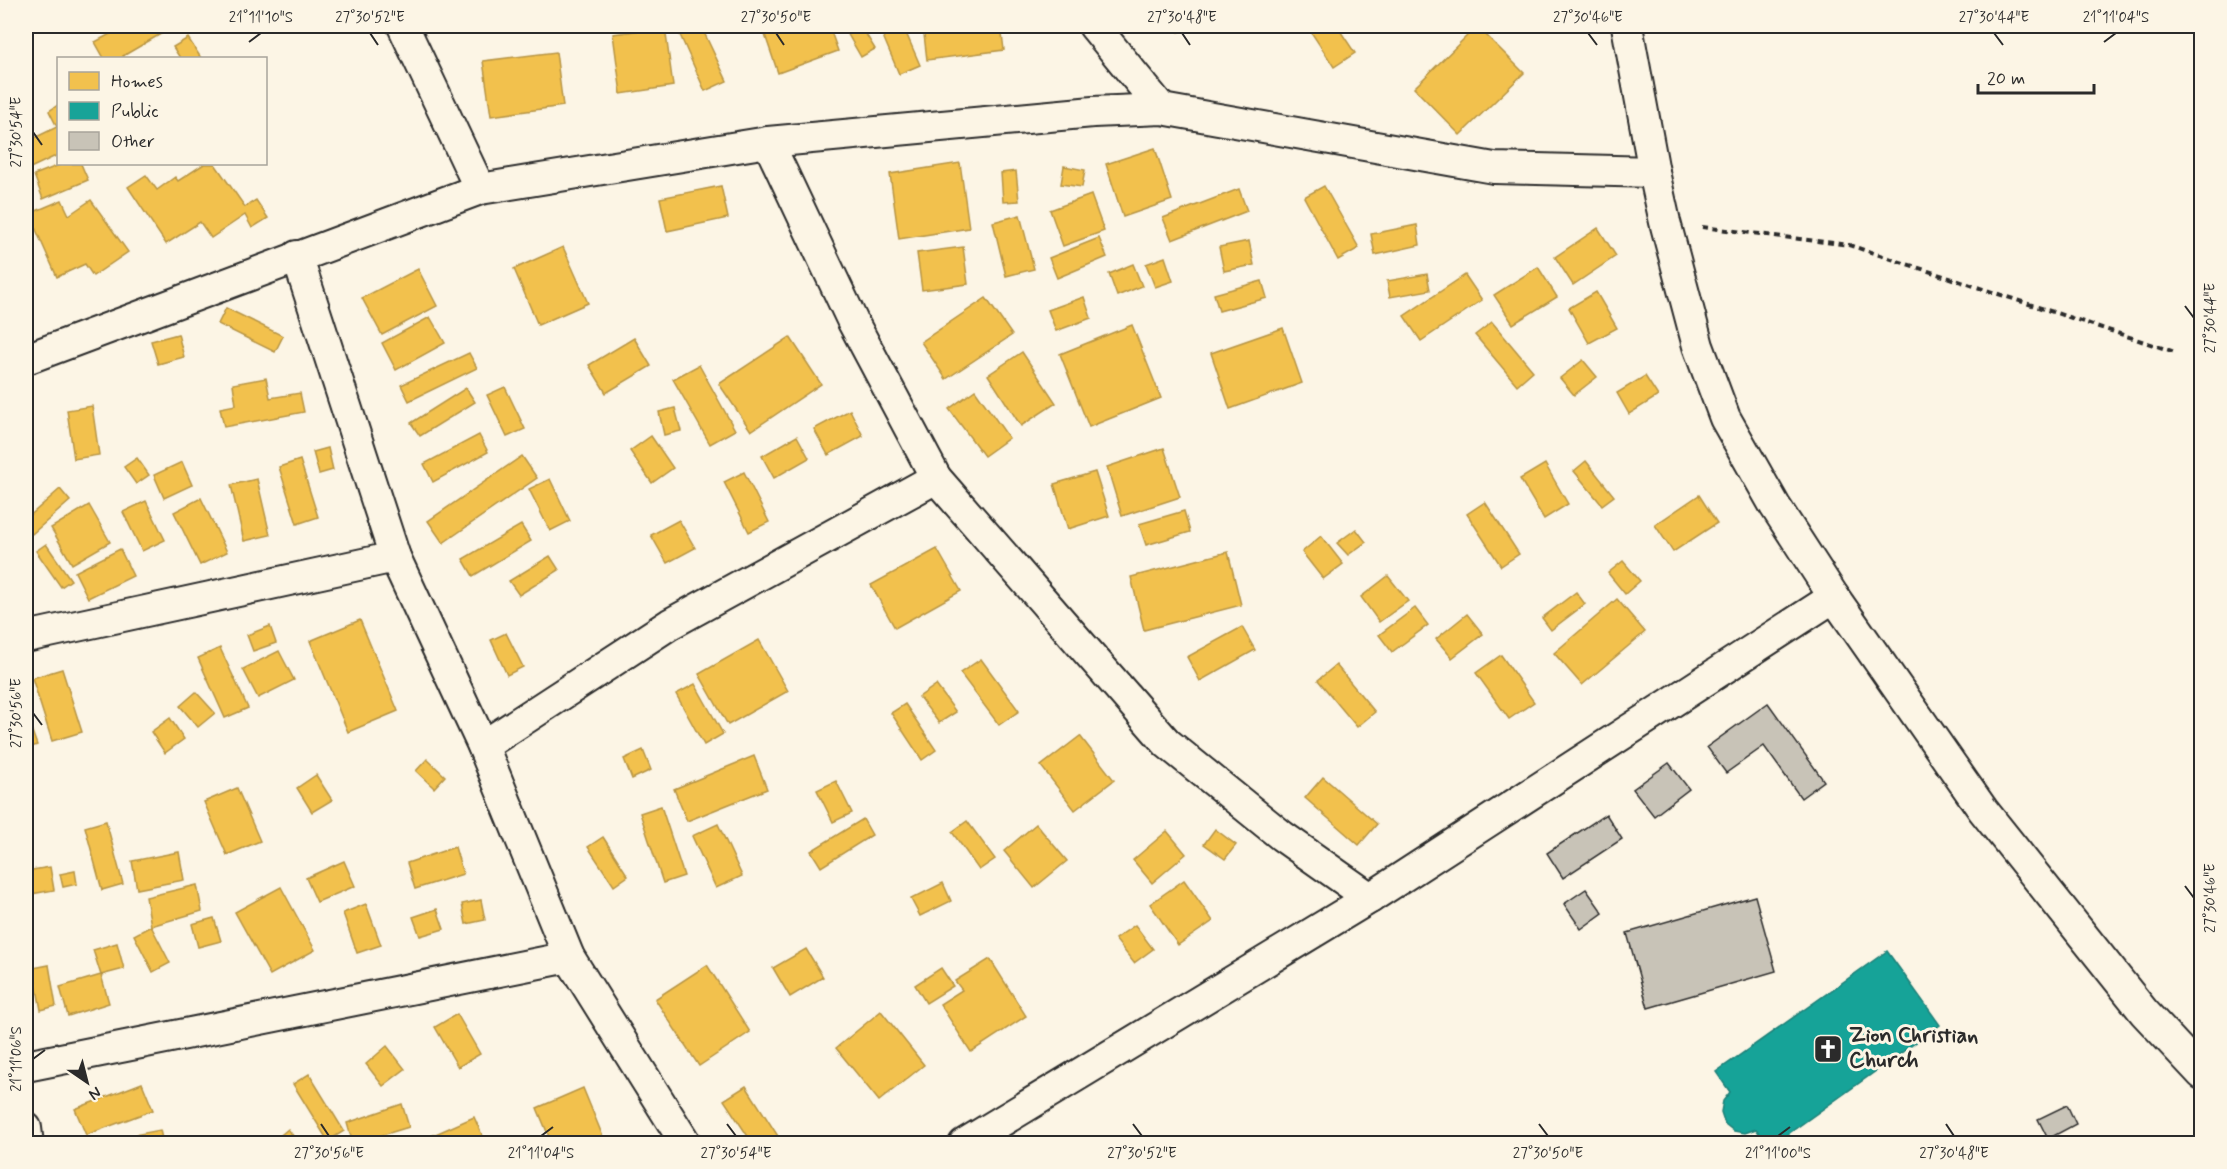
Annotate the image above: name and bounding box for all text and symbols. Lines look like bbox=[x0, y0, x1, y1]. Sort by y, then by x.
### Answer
text: 21°11'10"S bbox=[229, 8, 293, 28]
text: 27°30'52"E bbox=[335, 8, 405, 28]
text: 27°30'50"E bbox=[741, 8, 811, 28]
text: 27°30'48"E bbox=[1147, 8, 1217, 28]
text: 27°30'46"E bbox=[1553, 8, 1623, 28]
text: 27°30'44"E bbox=[1959, 8, 2030, 28]
text: 21°11'04"S bbox=[2083, 8, 2149, 28]
legend bbox=[57, 57, 267, 165]
scale bar bbox=[1978, 57, 2094, 95]
text: 20 m bbox=[1987, 67, 2025, 91]
text: Homes bbox=[111, 70, 163, 94]
text: 27°30'54"E bbox=[7, 96, 27, 167]
text: Public bbox=[111, 100, 159, 124]
text: Other bbox=[111, 130, 155, 154]
text: 27°30'44"E bbox=[2201, 282, 2221, 353]
text: 27°30'56"E bbox=[7, 678, 27, 748]
text: 27°30'46"E bbox=[2201, 863, 2221, 933]
place label: Zion Christian Church bbox=[1849, 1022, 1978, 1075]
text: 21°11'06"S bbox=[7, 1026, 27, 1092]
church icon: Zion Christian Church bbox=[1812, 1033, 1844, 1065]
north arrow bbox=[57, 1052, 117, 1112]
text: N bbox=[84, 1081, 105, 1105]
text: 27°30'56"E bbox=[294, 1144, 364, 1164]
text: 21°11'04"S bbox=[508, 1144, 574, 1164]
text: 27°30'54"E bbox=[701, 1144, 772, 1164]
text: 27°30'52"E bbox=[1107, 1144, 1177, 1164]
text: 27°30'50"E bbox=[1513, 1144, 1583, 1164]
text: 21°11'00"S bbox=[1745, 1144, 1811, 1164]
text: 27°30'48"E bbox=[1919, 1144, 1989, 1164]

